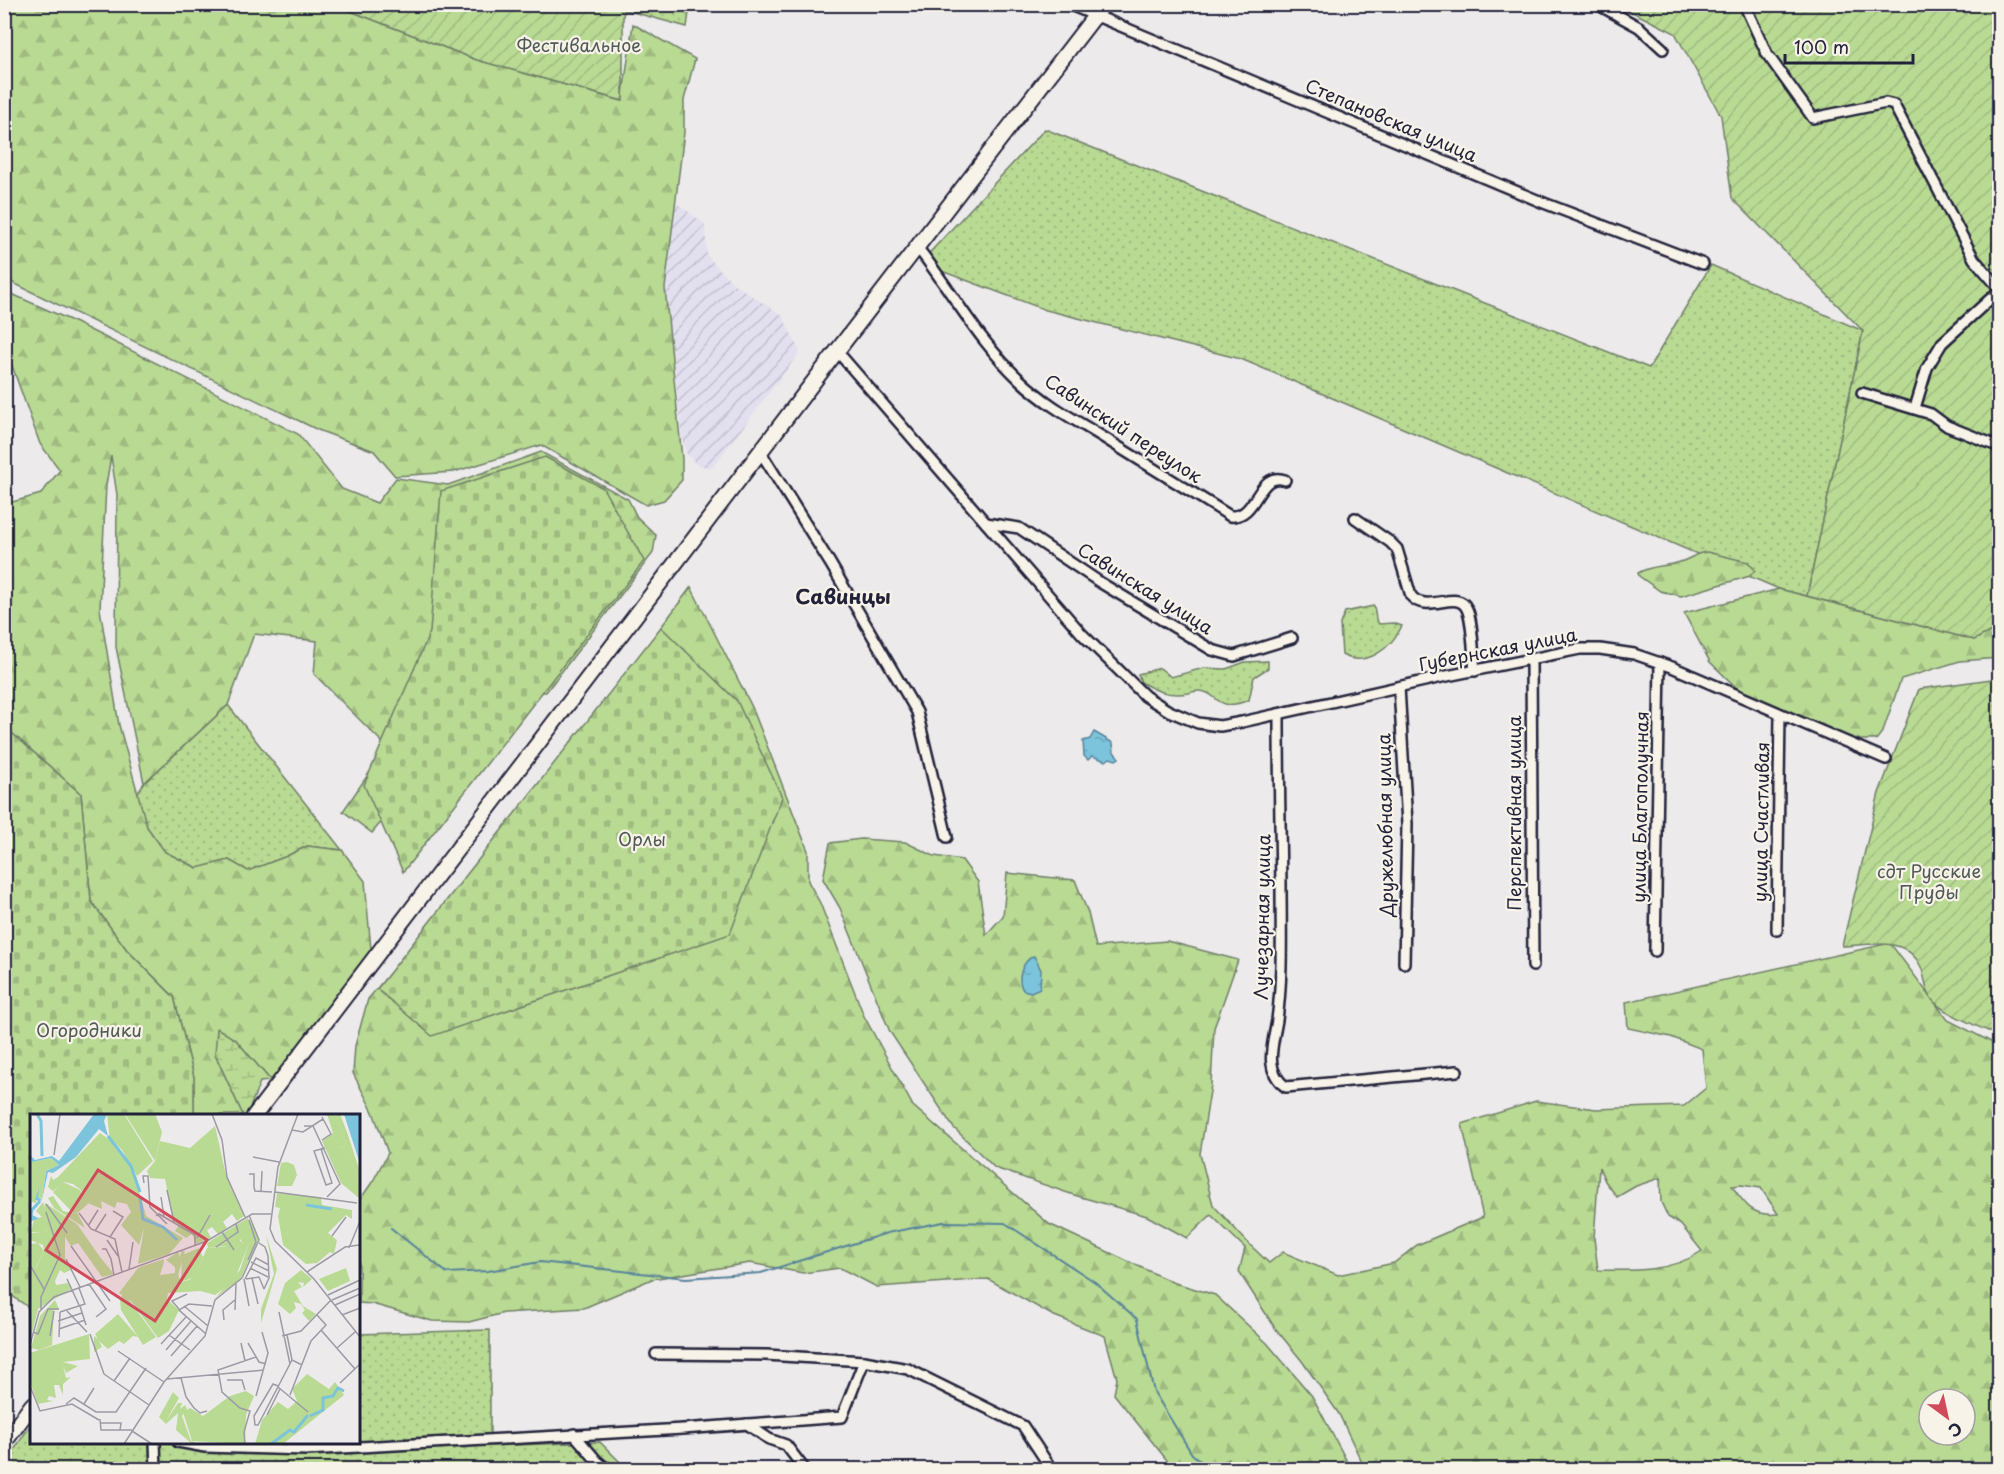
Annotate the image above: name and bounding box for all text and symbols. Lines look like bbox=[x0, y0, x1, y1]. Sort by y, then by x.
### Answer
scale bar bbox=[1785, 27, 1912, 65]
park label: Фестивальное bbox=[517, 31, 641, 58]
text: 100 m bbox=[1794, 33, 1849, 60]
street label: Степановская улица bbox=[1301, 71, 1482, 168]
street label: Савинский переулок bbox=[1040, 367, 1208, 489]
street label: Савинская улица bbox=[1073, 535, 1219, 641]
district label: Савинцы bbox=[795, 581, 891, 611]
street label: Губернская улица bbox=[1416, 620, 1580, 677]
street label: улица Благополучная bbox=[1624, 711, 1655, 903]
street label: Перспективная улица bbox=[1500, 715, 1527, 911]
street label: Дружелюбная улица bbox=[1369, 732, 1400, 918]
street label: улица Счастливая bbox=[1746, 742, 1775, 902]
park label: Орлы bbox=[618, 825, 666, 852]
street label: Лучезарная улица bbox=[1247, 833, 1276, 1000]
park label: сдт Русские Пруды bbox=[1877, 857, 1981, 905]
park label: Огородники bbox=[36, 1016, 142, 1043]
inset map bbox=[30, 1114, 360, 1444]
north arrow bbox=[1917, 1387, 1977, 1447]
text: С bbox=[1944, 1417, 1967, 1444]

